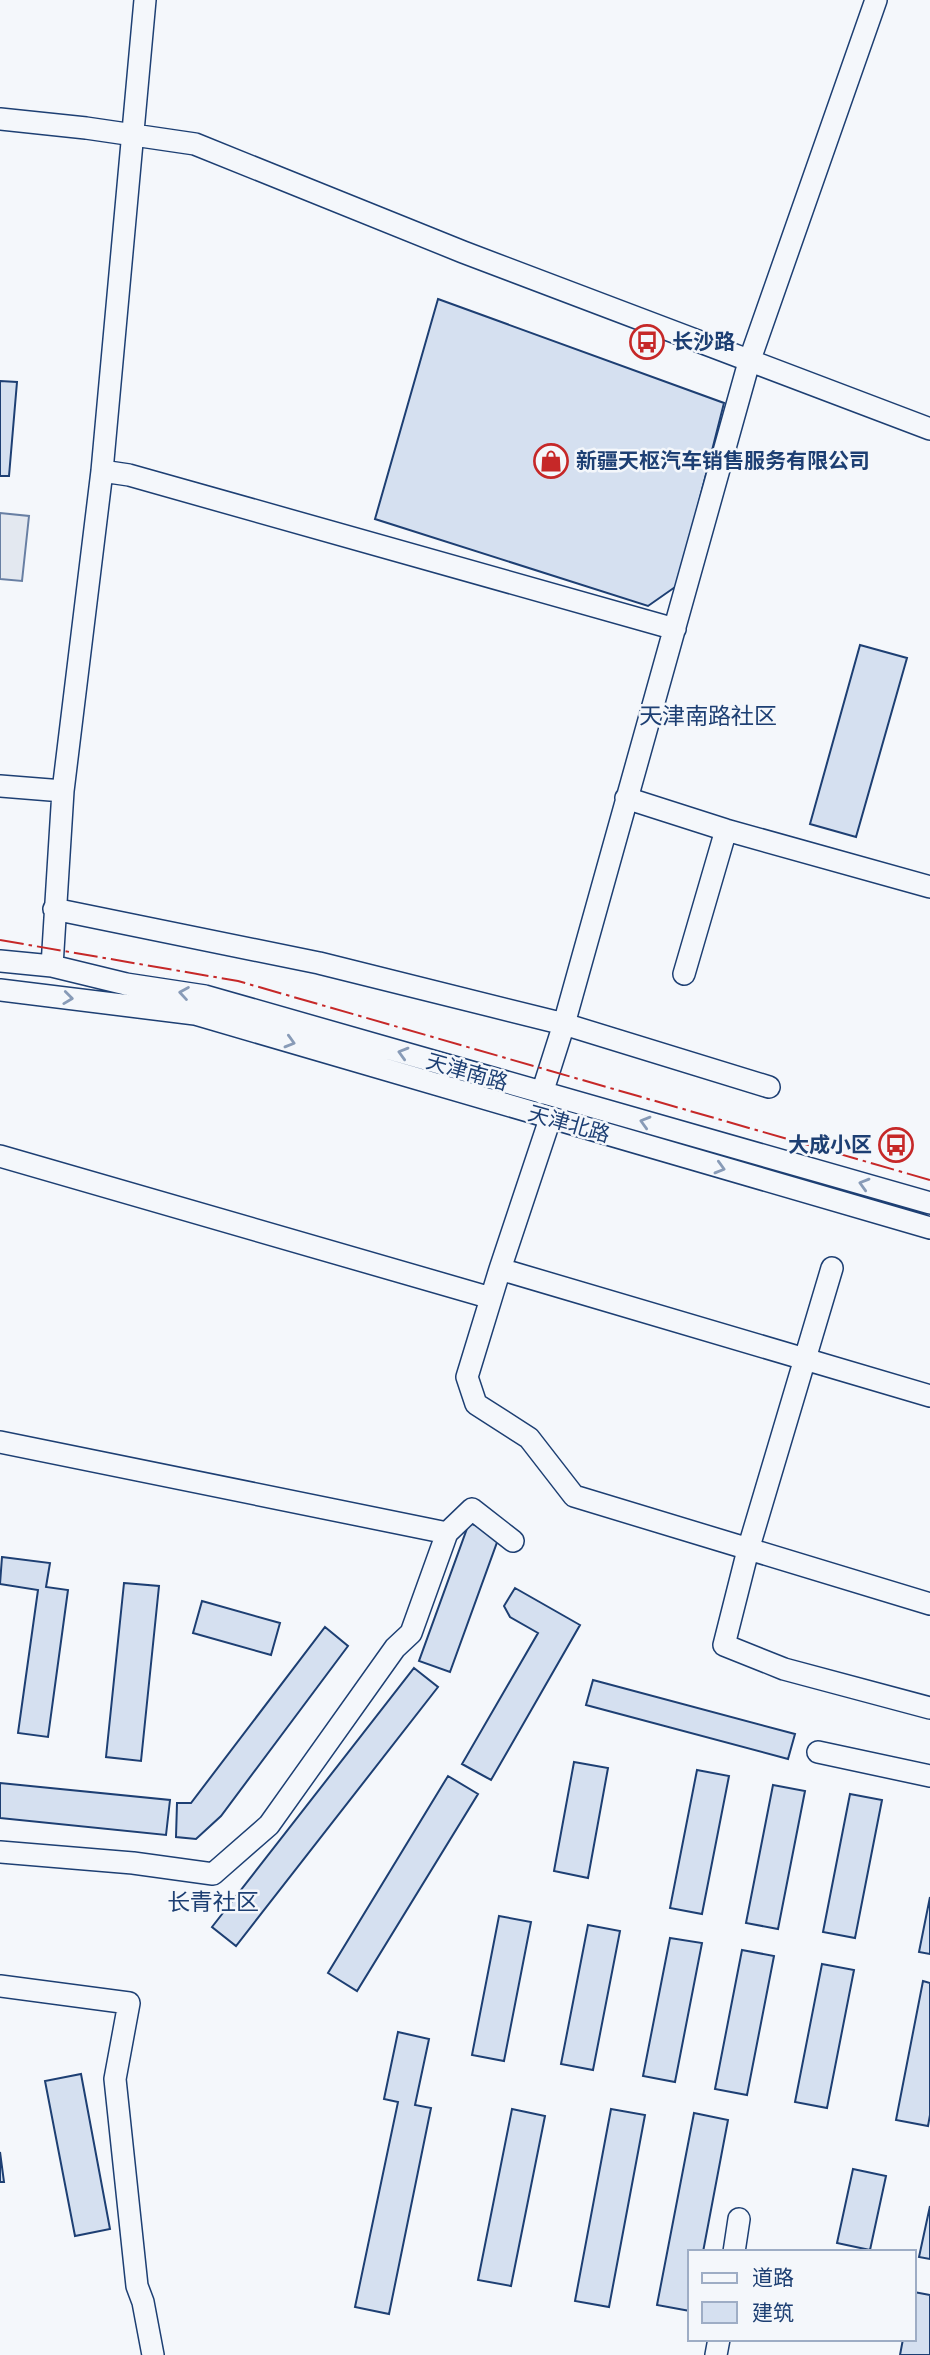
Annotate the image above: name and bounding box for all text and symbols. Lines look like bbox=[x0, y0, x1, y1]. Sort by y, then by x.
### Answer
bus stop icon: 长沙路 bbox=[628, 323, 666, 361]
place label: 长沙路 bbox=[672, 330, 735, 354]
shop icon: 新疆天枢汽车销售服务有限公司 bbox=[532, 442, 570, 480]
place label: 新疆天枢汽车销售服务有限公司 bbox=[576, 449, 870, 473]
district label: 天津南路社区 bbox=[639, 703, 777, 730]
one-way arrow bbox=[178, 986, 190, 1001]
one-way arrow bbox=[62, 990, 74, 1005]
one-way arrow bbox=[284, 1034, 296, 1049]
one-way arrow bbox=[397, 1047, 409, 1062]
street label: 天津南路 bbox=[423, 1049, 511, 1095]
street label: 天津北路 bbox=[525, 1101, 613, 1147]
one-way arrow bbox=[640, 1116, 652, 1131]
bus stop icon: 大成小区 bbox=[877, 1126, 915, 1164]
place label: 大成小区 bbox=[788, 1133, 872, 1157]
one-way arrow bbox=[714, 1159, 726, 1174]
one-way arrow bbox=[859, 1178, 871, 1192]
district label: 长青社区 bbox=[167, 1889, 259, 1916]
legend bbox=[688, 2250, 916, 2341]
text: 道路 bbox=[752, 2266, 794, 2290]
text: 建筑 bbox=[752, 2301, 794, 2325]

